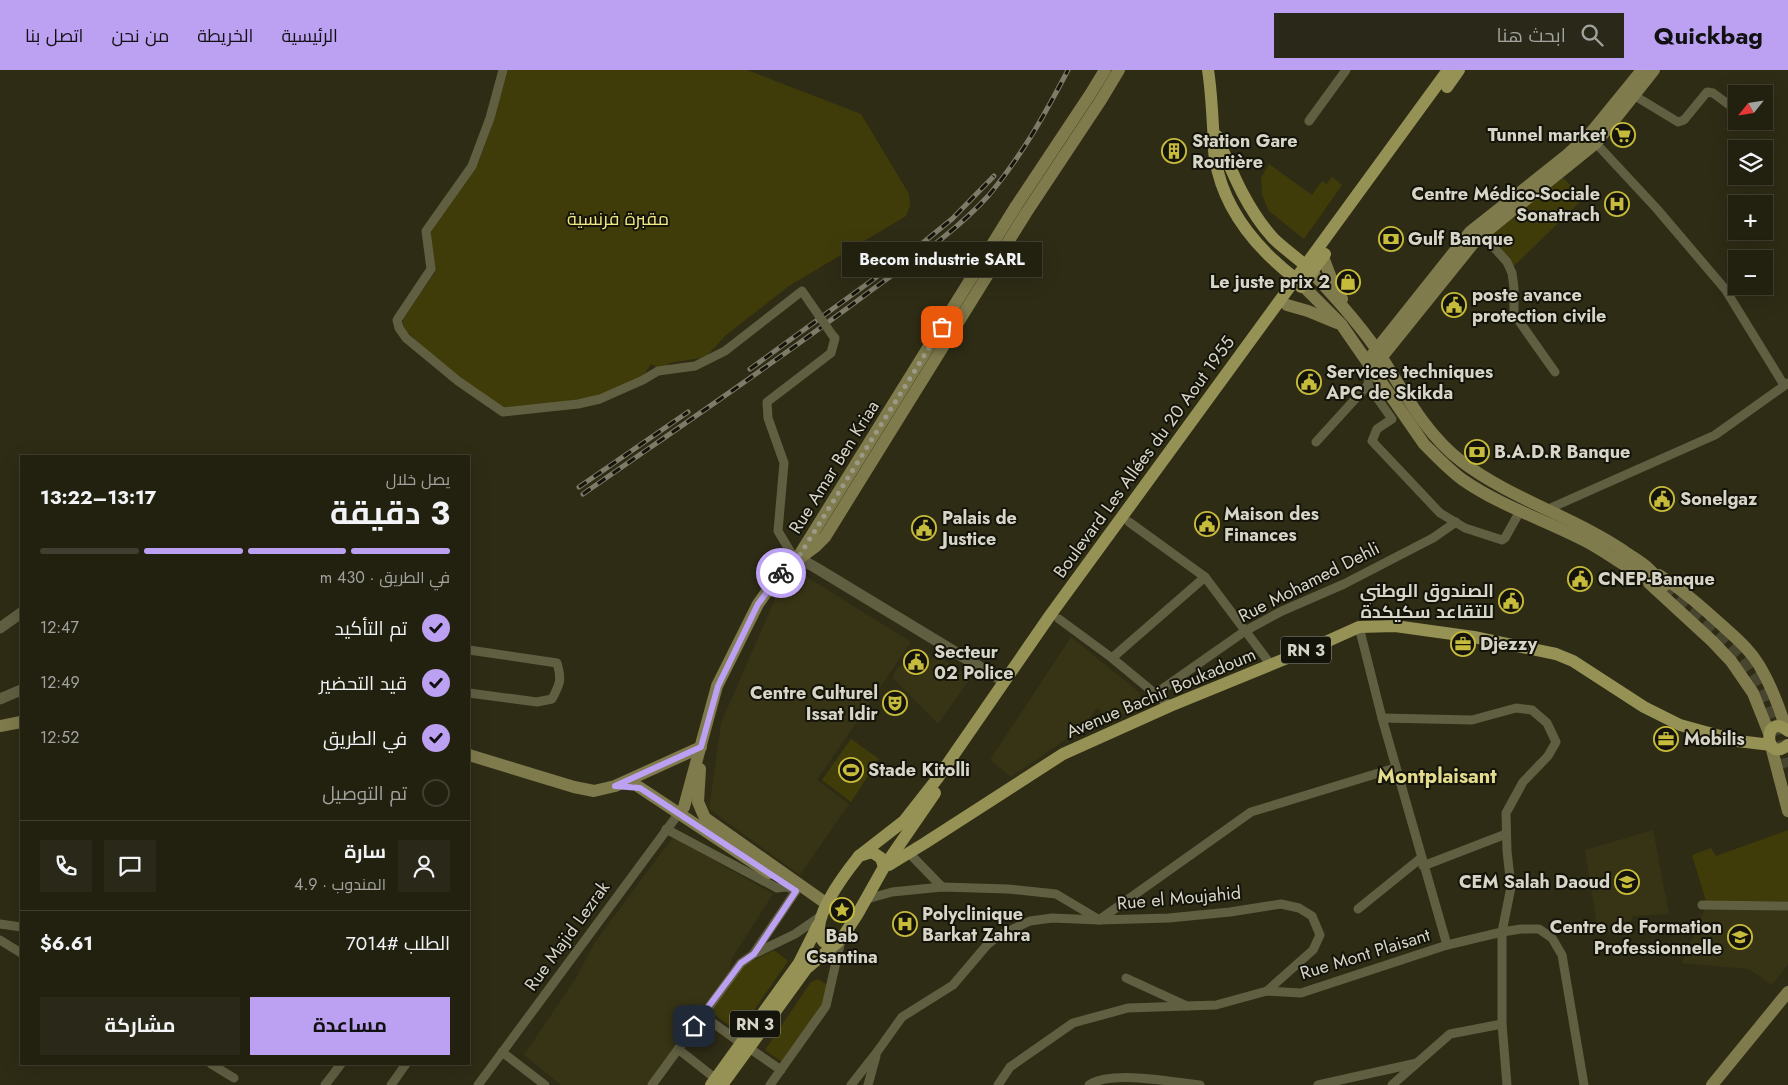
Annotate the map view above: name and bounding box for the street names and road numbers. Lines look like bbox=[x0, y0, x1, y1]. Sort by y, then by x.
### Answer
street label: Boulevard Les Allées du 20 Aout 1955 bbox=[1047, 331, 1241, 583]
street label: Rue Amar Ben Kriaa bbox=[782, 395, 886, 539]
street label: Rue Mohamed Dehli bbox=[1234, 535, 1384, 629]
road number: RN 3 bbox=[1281, 636, 1331, 664]
street label: Avenue Bachir Boukadoum bbox=[1062, 641, 1260, 745]
street label: Rue Majid Lezrak bbox=[518, 876, 616, 996]
street label: Rue el Moujahid bbox=[1116, 880, 1242, 916]
street label: Rue Mont Plaisant bbox=[1297, 922, 1434, 986]
road number: RN 3 bbox=[730, 1011, 780, 1038]

